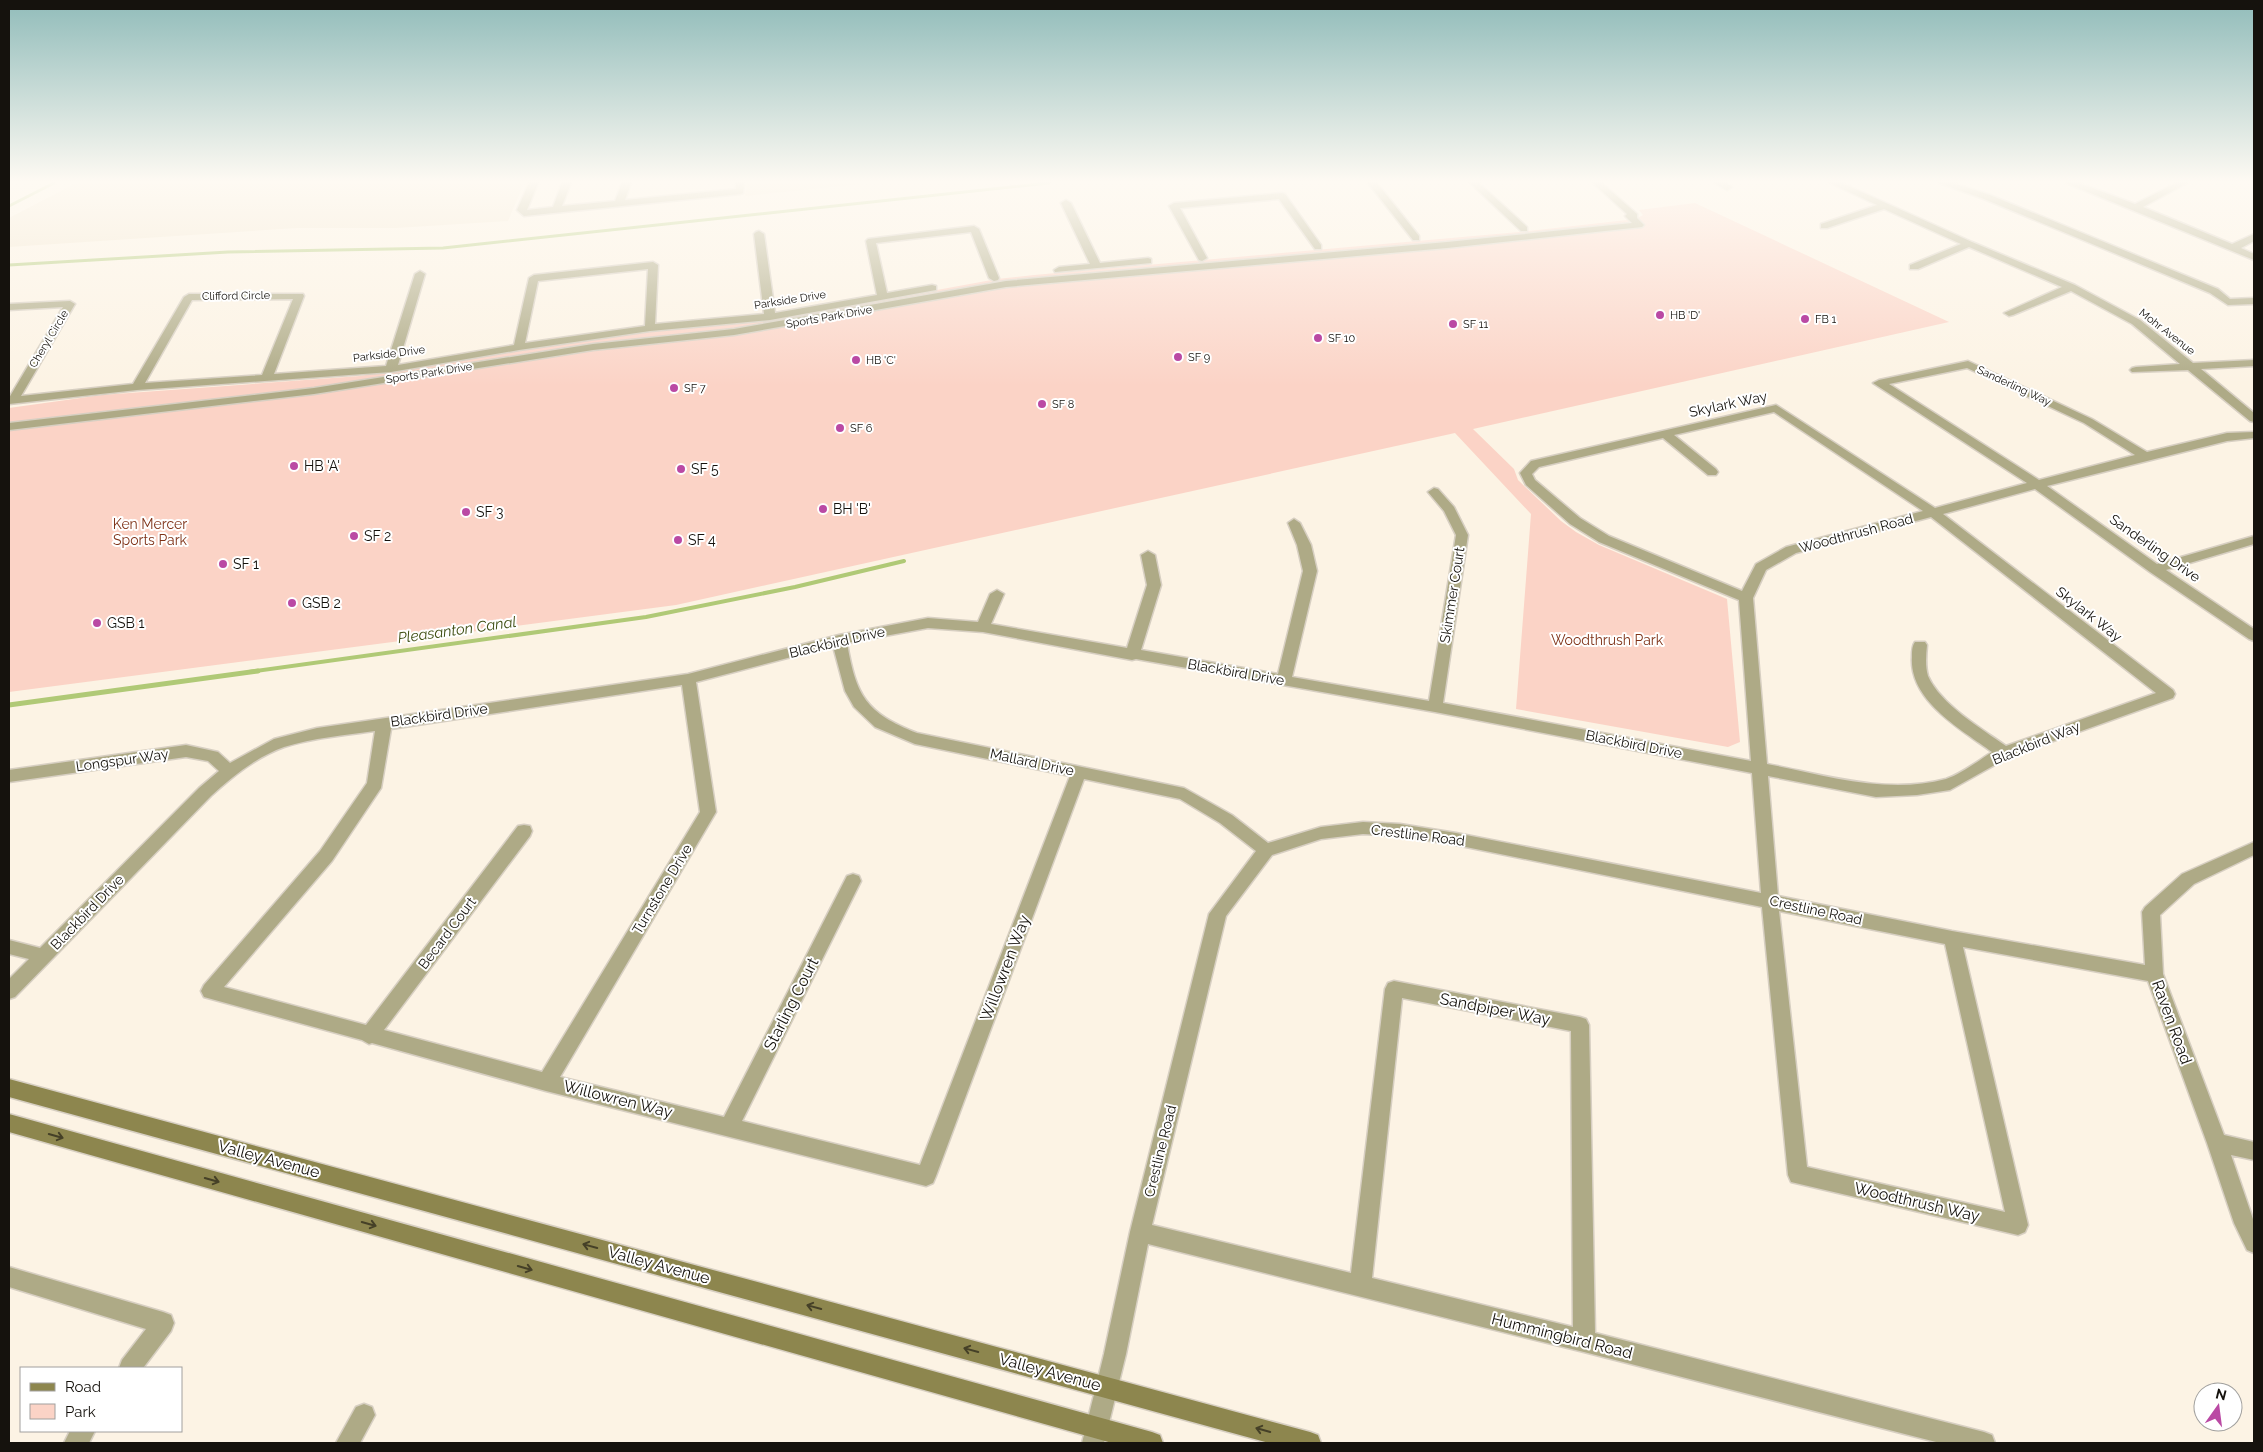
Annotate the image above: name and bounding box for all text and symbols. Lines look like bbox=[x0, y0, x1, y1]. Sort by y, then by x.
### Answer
street label: Parkside Drive bbox=[753, 288, 827, 312]
street label: Clifford Circle bbox=[202, 289, 271, 303]
street label: Sports Park Drive bbox=[785, 303, 874, 331]
street label: Mohr Avenue bbox=[2137, 306, 2198, 358]
street label: Cheryl Circle bbox=[27, 307, 72, 370]
marker: HB 'D' bbox=[1654, 309, 1666, 321]
place label: HB 'D' bbox=[1670, 309, 1700, 322]
marker: FB 1 bbox=[1799, 313, 1811, 325]
place label: FB 1 bbox=[1815, 313, 1837, 326]
marker: SF 11 bbox=[1447, 318, 1459, 330]
place label: SF 11 bbox=[1463, 318, 1488, 331]
marker: SF 10 bbox=[1312, 332, 1324, 344]
place label: SF 10 bbox=[1328, 332, 1355, 345]
street label: Parkside Drive bbox=[352, 343, 426, 365]
marker: SF 9 bbox=[1172, 351, 1184, 363]
place label: SF 9 bbox=[1188, 351, 1210, 364]
marker: HB 'C' bbox=[850, 354, 862, 366]
place label: HB 'C' bbox=[866, 354, 896, 367]
street label: Sports Park Drive bbox=[385, 360, 474, 386]
street label: Sanderling Way bbox=[1975, 363, 2053, 409]
marker: SF 7 bbox=[668, 382, 680, 394]
place label: SF 7 bbox=[684, 382, 706, 395]
street label: Skylark Way bbox=[1688, 388, 1769, 420]
marker: SF 8 bbox=[1036, 398, 1048, 410]
place label: SF 8 bbox=[1052, 398, 1074, 411]
marker: SF 6 bbox=[834, 422, 846, 434]
place label: SF 6 bbox=[850, 422, 873, 435]
place label: HB 'A' bbox=[304, 458, 340, 474]
marker: HB 'A' bbox=[288, 460, 300, 472]
place label: SF 5 bbox=[691, 461, 719, 477]
marker: SF 5 bbox=[675, 463, 687, 475]
place label: BH 'B' bbox=[833, 501, 871, 517]
marker: BH 'B' bbox=[817, 503, 829, 515]
place label: SF 3 bbox=[476, 504, 503, 520]
marker: SF 3 bbox=[460, 506, 472, 518]
street label: Woodthrush Road bbox=[1797, 510, 1915, 556]
street label: Sanderling Drive bbox=[2107, 511, 2203, 585]
park label: Ken Mercer Sports Park bbox=[113, 516, 188, 548]
place label: SF 2 bbox=[364, 528, 391, 544]
marker: SF 2 bbox=[348, 530, 360, 542]
place label: SF 4 bbox=[688, 532, 716, 548]
marker: SF 4 bbox=[672, 534, 684, 546]
street label: Skimmer Court bbox=[1437, 546, 1468, 644]
place label: SF 1 bbox=[233, 556, 259, 572]
marker: SF 1 bbox=[217, 558, 229, 570]
street label: Skylark Way bbox=[2053, 583, 2125, 645]
place label: GSB 2 bbox=[302, 595, 341, 611]
marker: GSB 2 bbox=[286, 597, 298, 609]
water label: Pleasanton Canal bbox=[396, 613, 518, 647]
place label: GSB 1 bbox=[107, 615, 144, 631]
marker: GSB 1 bbox=[91, 617, 103, 629]
street label: Blackbird Drive bbox=[787, 623, 887, 661]
park label: Woodthrush Park bbox=[1551, 632, 1664, 648]
street label: Blackbird Drive bbox=[1186, 656, 1286, 688]
street label: Blackbird Drive bbox=[389, 700, 489, 730]
street label: Blackbird Way bbox=[1990, 718, 2082, 768]
street label: Blackbird Drive bbox=[1584, 727, 1684, 761]
street label: Mallard Drive bbox=[989, 745, 1075, 779]
street label: Longspur Way bbox=[75, 746, 170, 774]
street label: Crestline Road bbox=[1370, 821, 1466, 849]
street label: Turnstone Drive bbox=[629, 841, 695, 937]
street label: Blackbird Drive bbox=[47, 871, 127, 953]
street label: Crestline Road bbox=[1768, 892, 1864, 928]
street label: Becard Court bbox=[415, 894, 479, 972]
street label: Willowren Way bbox=[976, 912, 1034, 1024]
street label: Starling Court bbox=[760, 954, 823, 1053]
street label: Raven Road bbox=[2148, 977, 2196, 1067]
street label: Sandpiper Way bbox=[1438, 989, 1552, 1029]
street label: Willowren Way bbox=[561, 1076, 675, 1122]
street label: Crestline Road bbox=[1141, 1103, 1179, 1199]
one-way arrow bbox=[47, 1132, 63, 1142]
street label: Valley Avenue bbox=[216, 1136, 322, 1182]
one-way arrow bbox=[204, 1176, 220, 1186]
street label: Woodthrush Way bbox=[1852, 1178, 1982, 1226]
one-way arrow bbox=[360, 1220, 376, 1229]
one-way arrow bbox=[582, 1241, 598, 1250]
street label: Valley Avenue bbox=[606, 1242, 712, 1288]
one-way arrow bbox=[517, 1264, 533, 1273]
one-way arrow bbox=[807, 1302, 823, 1311]
street label: Hummingbird Road bbox=[1490, 1309, 1634, 1363]
one-way arrow bbox=[964, 1345, 980, 1354]
street label: Valley Avenue bbox=[997, 1349, 1103, 1395]
legend bbox=[20, 1367, 182, 1432]
text: Road bbox=[65, 1378, 101, 1396]
north arrow bbox=[2193, 1382, 2243, 1432]
text: N bbox=[2214, 1385, 2228, 1403]
text: Park bbox=[65, 1403, 96, 1421]
one-way arrow bbox=[1255, 1425, 1271, 1435]

